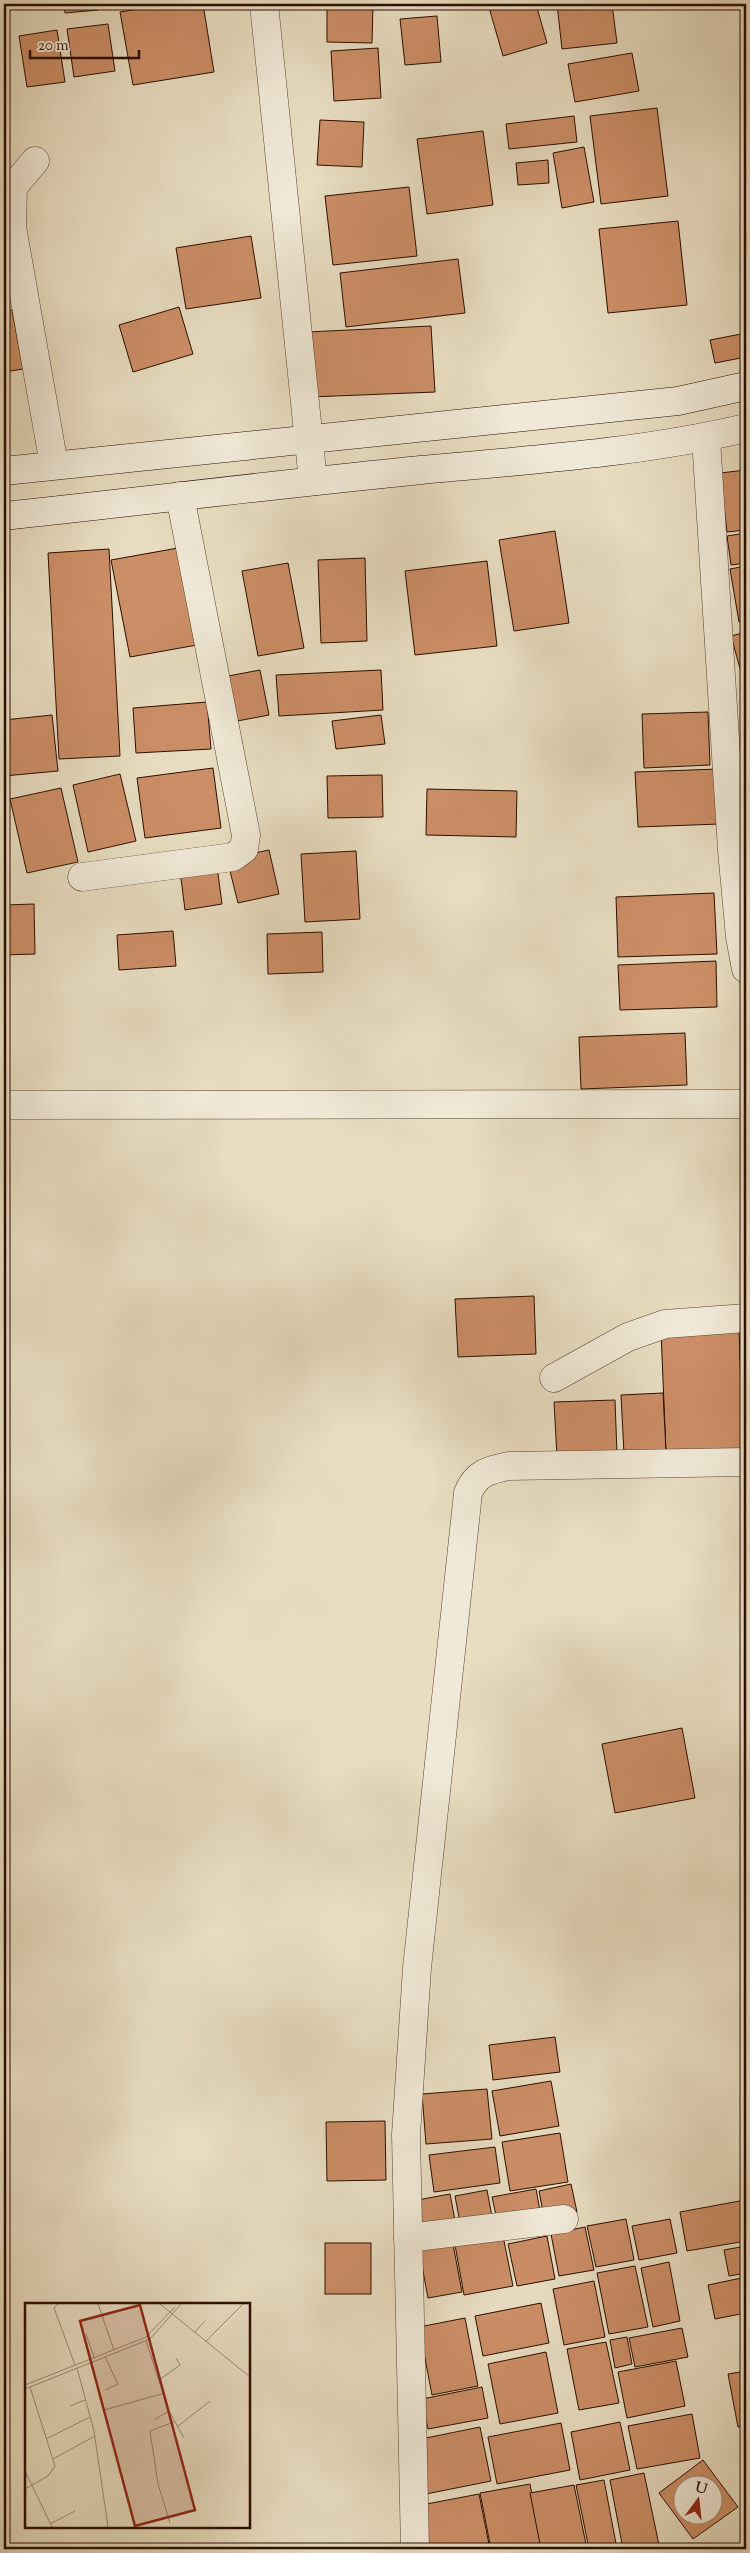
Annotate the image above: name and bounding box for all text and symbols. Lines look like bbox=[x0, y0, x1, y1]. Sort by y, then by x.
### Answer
scale bar bbox=[30, 28, 139, 60]
text: 20 m bbox=[38, 36, 69, 57]
inset map bbox=[25, 2303, 250, 2528]
north arrow bbox=[672, 2476, 722, 2526]
text: U bbox=[693, 2478, 710, 2501]

